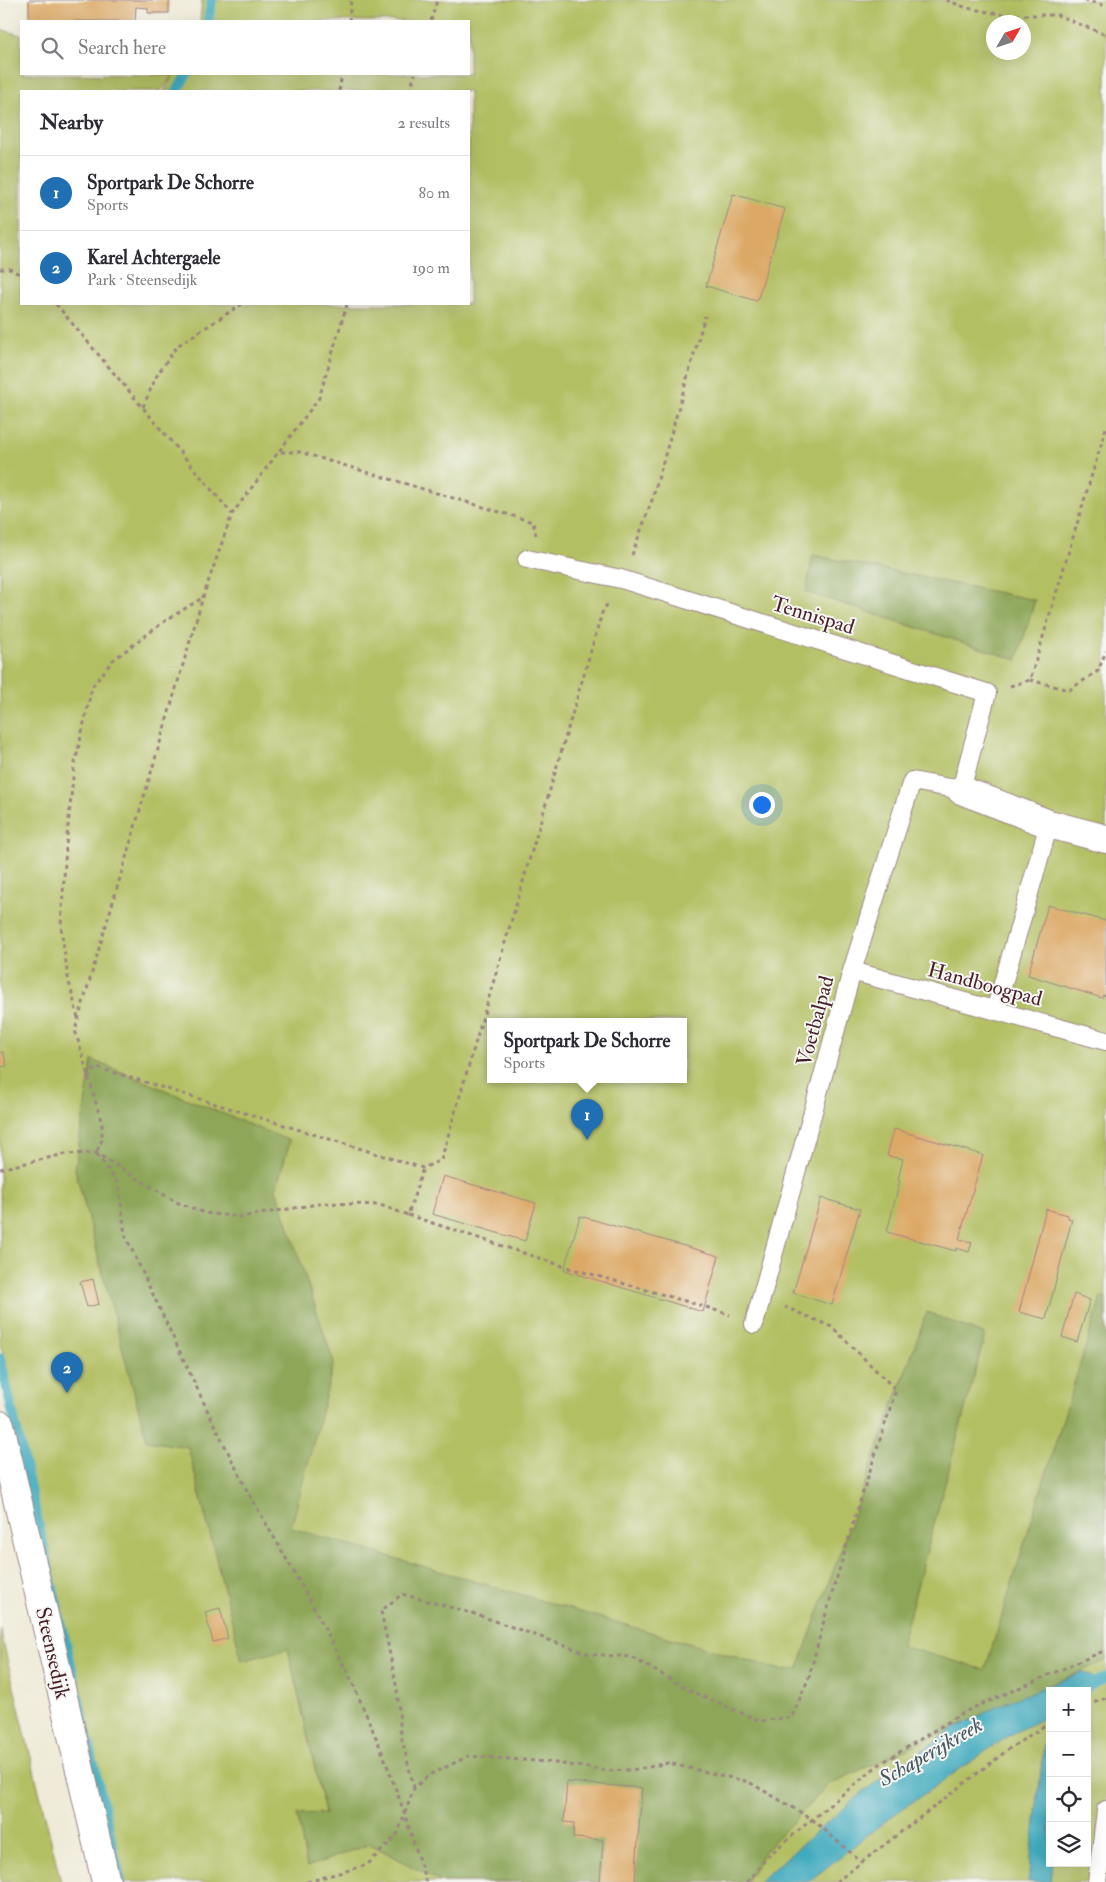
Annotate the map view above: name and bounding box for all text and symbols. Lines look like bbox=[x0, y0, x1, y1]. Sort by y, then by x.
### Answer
north arrow bbox=[986, 15, 1031, 60]
search box bbox=[20, 20, 470, 75]
icon: search bbox=[38, 34, 66, 62]
text: Search here bbox=[78, 36, 166, 60]
text: Nearby bbox=[40, 109, 103, 136]
text: 2 results bbox=[397, 113, 450, 133]
text: Sportpark De Schorre bbox=[87, 171, 254, 195]
text: 1 bbox=[53, 183, 59, 203]
text: 80 m bbox=[419, 183, 450, 203]
text: Sports bbox=[87, 195, 128, 215]
text: Karel Achtergaele bbox=[87, 246, 220, 270]
text: 2 bbox=[52, 258, 60, 278]
text: 190 m bbox=[412, 258, 450, 278]
text: Park · Steensedijk bbox=[87, 270, 197, 290]
street label: Tennispad bbox=[768, 590, 858, 641]
your location bbox=[749, 792, 775, 818]
street label: Handboogpad bbox=[925, 956, 1046, 1013]
street label: Voetbalpad bbox=[790, 972, 841, 1069]
popup bbox=[487, 1018, 687, 1083]
text: Sportpark De Schorre bbox=[504, 1029, 670, 1053]
text: Sports bbox=[504, 1053, 545, 1073]
pin: 1 bbox=[571, 1099, 603, 1140]
pin: 2 bbox=[51, 1352, 83, 1393]
street label: Steensedijk bbox=[29, 1604, 76, 1702]
map controls bbox=[1046, 1687, 1091, 1867]
button: + bbox=[1046, 1687, 1091, 1732]
water label: Schaperijkreek bbox=[872, 1711, 988, 1793]
button: − bbox=[1046, 1732, 1091, 1777]
button: locate bbox=[1046, 1777, 1091, 1822]
button: layers bbox=[1046, 1822, 1091, 1867]

